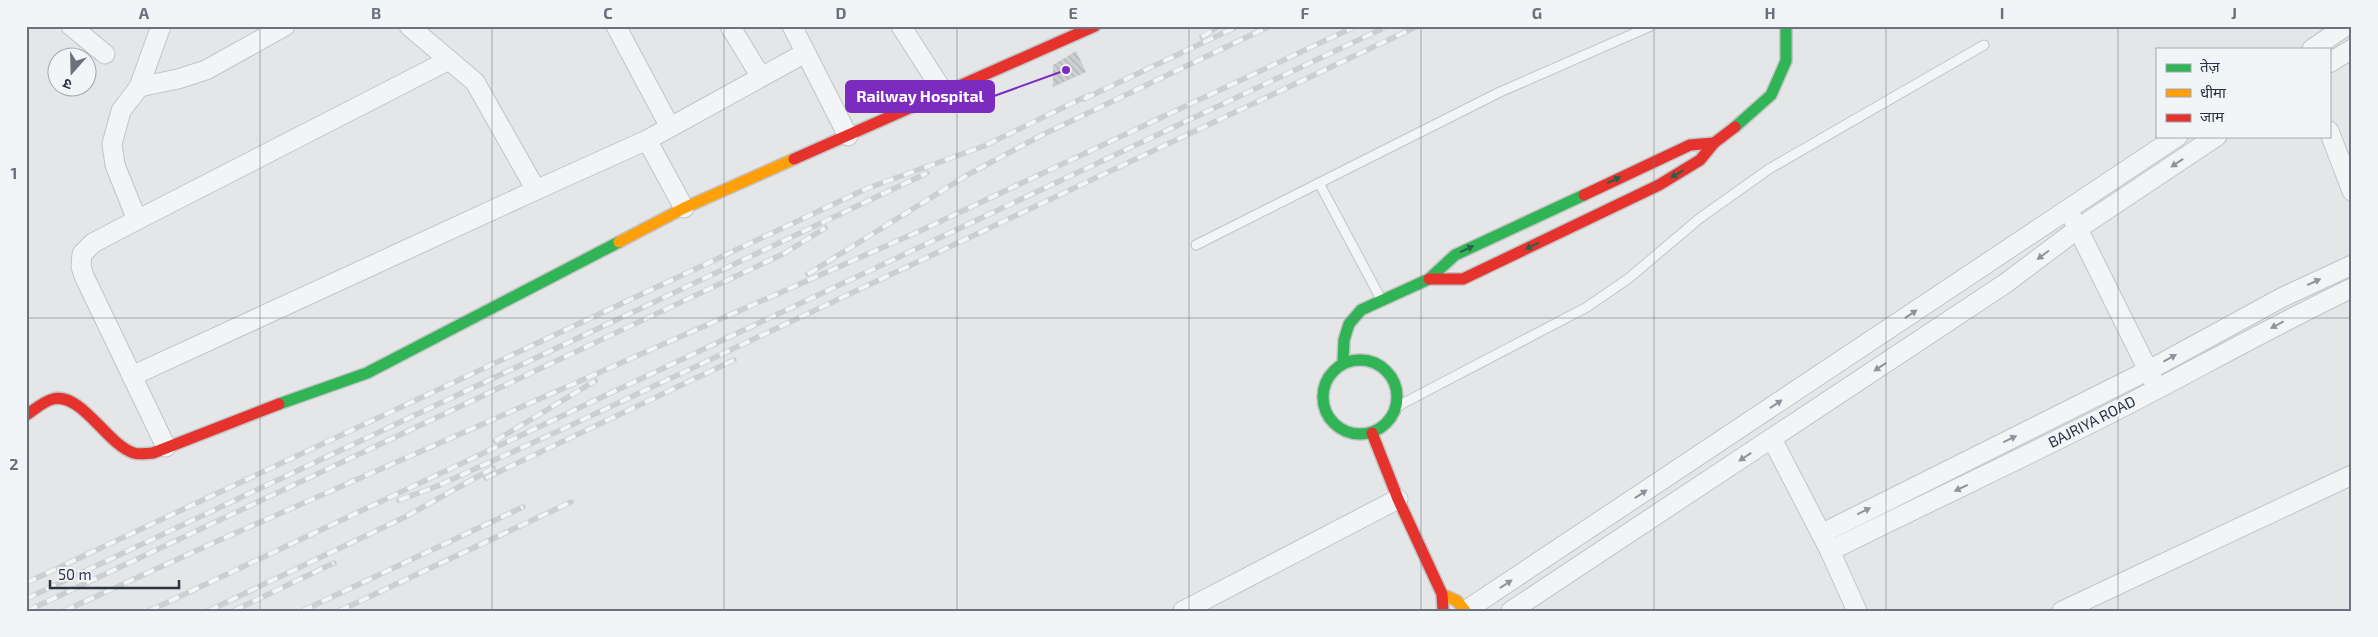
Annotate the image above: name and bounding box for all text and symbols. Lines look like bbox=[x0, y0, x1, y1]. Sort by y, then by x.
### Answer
text: A bbox=[139, 3, 150, 22]
text: B bbox=[371, 3, 381, 22]
text: C bbox=[603, 3, 613, 22]
text: D bbox=[836, 3, 847, 22]
text: E bbox=[1068, 3, 1078, 22]
text: F bbox=[1301, 3, 1310, 22]
text: G bbox=[1532, 3, 1542, 22]
text: H bbox=[1764, 3, 1776, 22]
text: I bbox=[2000, 3, 2004, 22]
text: J bbox=[2231, 3, 2237, 22]
north arrow bbox=[48, 48, 98, 98]
legend bbox=[2156, 48, 2330, 138]
text: तेज़ bbox=[2200, 57, 2221, 75]
text: उ bbox=[60, 75, 74, 94]
callout: Railway Hospital bbox=[846, 81, 994, 112]
text: धीमा bbox=[2200, 83, 2227, 101]
text: Railway Hospital bbox=[856, 86, 985, 106]
text: जाम bbox=[2200, 107, 2225, 125]
one-way arrow bbox=[2170, 158, 2183, 168]
text: 1 bbox=[11, 163, 17, 182]
one-way arrow bbox=[1671, 169, 1684, 178]
one-way arrow bbox=[1607, 176, 1621, 184]
one-way arrow bbox=[1524, 242, 1539, 250]
one-way arrow bbox=[1460, 245, 1474, 253]
one-way arrow bbox=[2036, 250, 2050, 260]
one-way arrow bbox=[2307, 278, 2321, 286]
one-way arrow bbox=[1905, 309, 1918, 318]
one-way arrow bbox=[2269, 321, 2284, 329]
one-way arrow bbox=[2163, 354, 2178, 362]
one-way arrow bbox=[1873, 362, 1887, 372]
street label: BAJRIYA ROAD bbox=[2045, 391, 2138, 451]
one-way arrow bbox=[1770, 399, 1783, 409]
one-way arrow bbox=[2002, 435, 2017, 443]
one-way arrow bbox=[1738, 452, 1751, 462]
text: 2 bbox=[9, 454, 19, 473]
one-way arrow bbox=[1954, 484, 1969, 493]
one-way arrow bbox=[1634, 489, 1648, 499]
one-way arrow bbox=[1857, 507, 1871, 515]
scale bar bbox=[50, 557, 179, 589]
text: 50 m bbox=[58, 565, 92, 583]
one-way arrow bbox=[1499, 579, 1512, 589]

